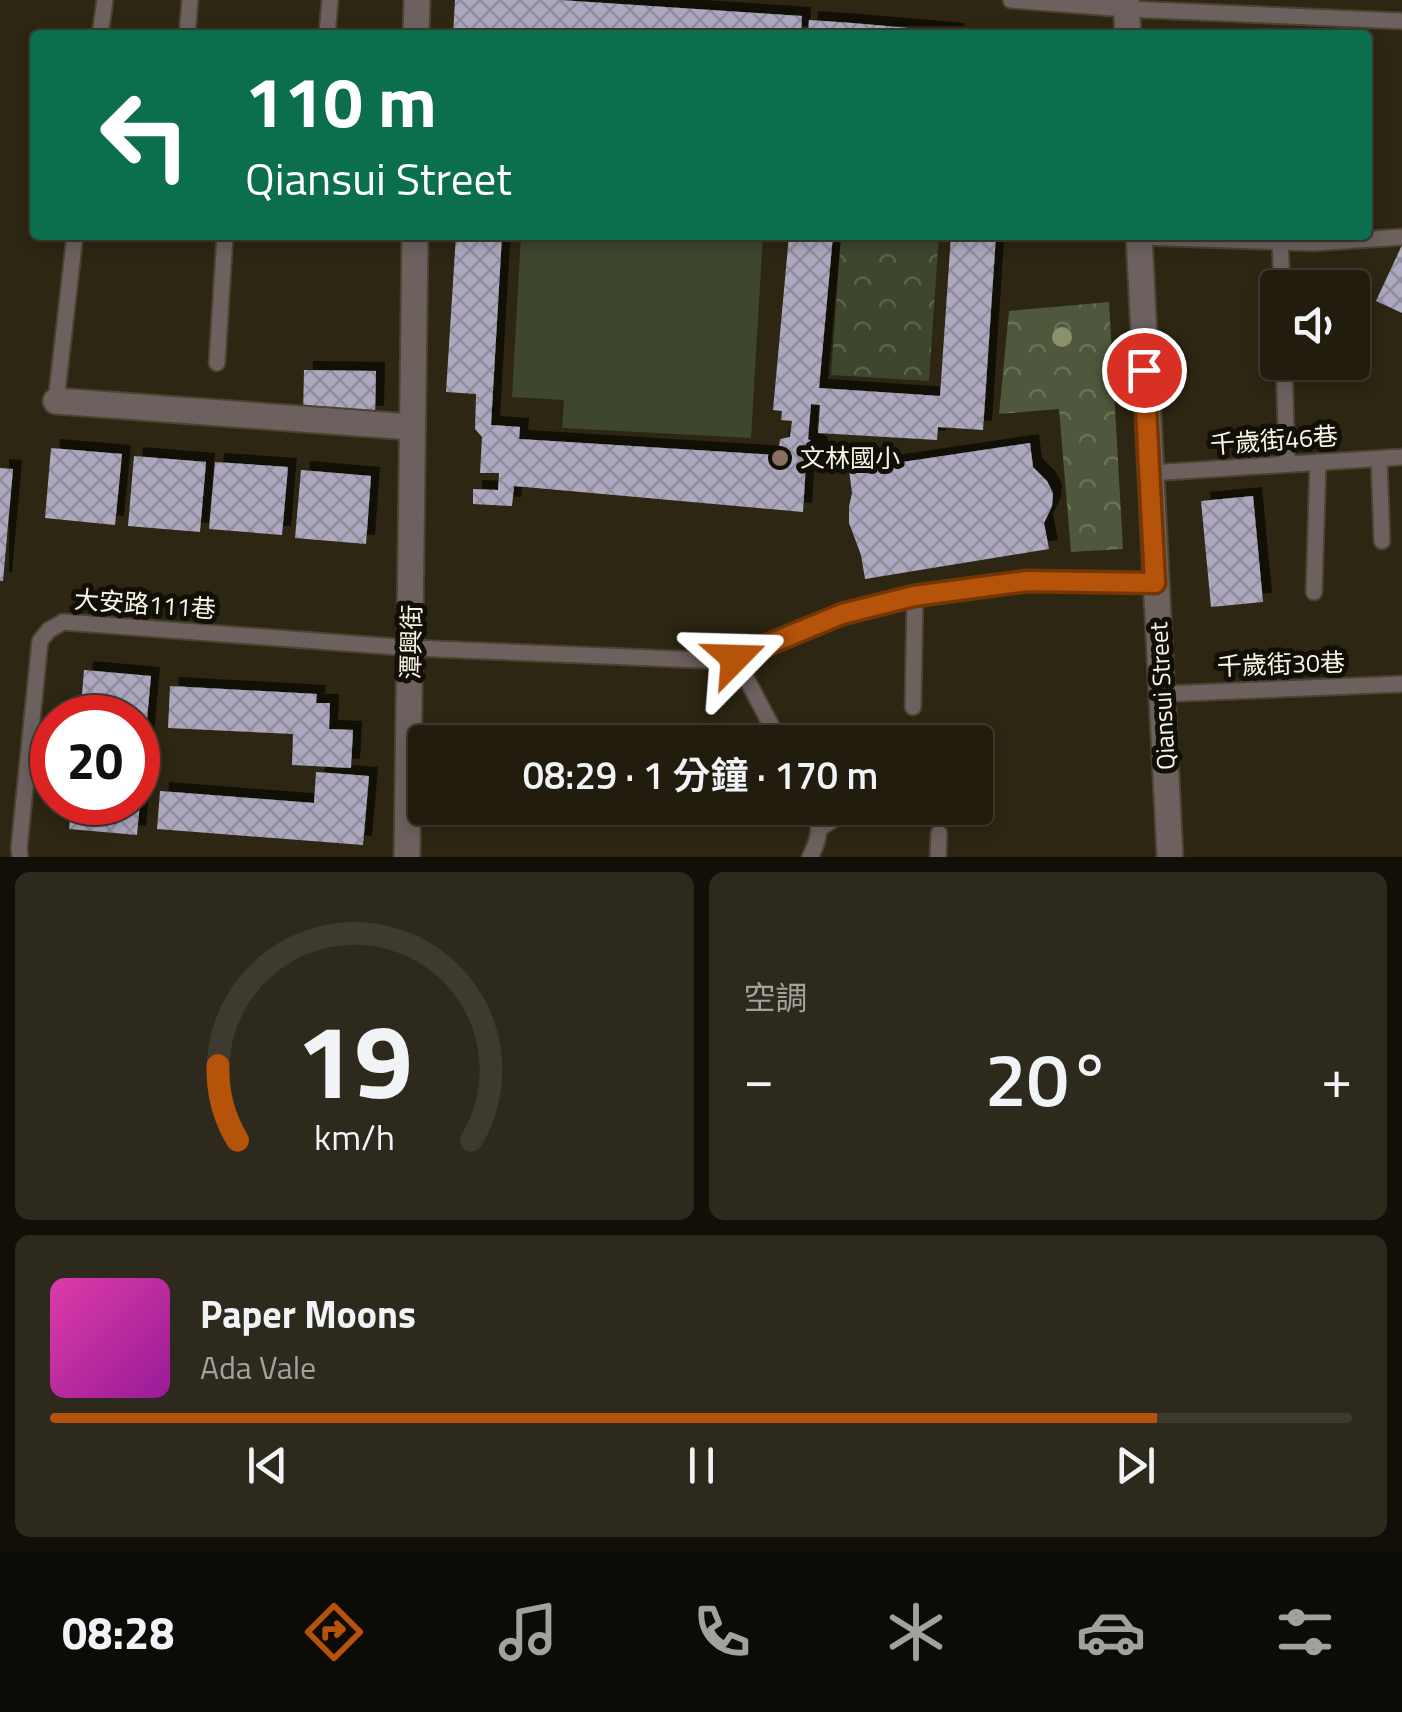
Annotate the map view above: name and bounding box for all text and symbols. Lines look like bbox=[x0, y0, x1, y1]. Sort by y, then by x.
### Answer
text: 110 m bbox=[245, 48, 437, 154]
icon: left bbox=[80, 70, 210, 200]
text: Qiansui Street bbox=[245, 144, 512, 212]
map controls bbox=[1260, 270, 1370, 380]
button: sound bbox=[1260, 270, 1370, 380]
pin bbox=[1102, 328, 1187, 413]
icon: arrive bbox=[1117, 343, 1172, 398]
street label: 千歲街46巷 bbox=[1209, 417, 1339, 463]
place label: 文林國小 bbox=[800, 439, 900, 477]
marker: 文林國小 bbox=[769, 447, 791, 469]
street label: 大安路111巷 bbox=[73, 580, 217, 628]
street label: 潭興街 bbox=[391, 604, 431, 680]
position arrow bbox=[683, 606, 787, 710]
street label: Qiansui Street bbox=[1139, 621, 1185, 771]
street label: 千歲街30巷 bbox=[1216, 643, 1346, 685]
speed limit sign: 20 bbox=[30, 695, 160, 825]
text: 08:29 · 1 分鐘 · 170 m bbox=[523, 746, 878, 804]
text: 空調 bbox=[744, 973, 808, 1021]
text: 19 bbox=[296, 980, 412, 1138]
text: 20° bbox=[985, 1021, 1111, 1135]
text: − bbox=[744, 1036, 774, 1119]
text: + bbox=[1321, 1036, 1352, 1119]
text: km/h bbox=[314, 1109, 395, 1164]
text: Paper Moons bbox=[200, 1285, 416, 1343]
text: Ada Vale bbox=[200, 1343, 316, 1391]
icon: previous bbox=[240, 1438, 295, 1493]
icon: pause bbox=[674, 1438, 729, 1493]
icon: next bbox=[1108, 1438, 1163, 1493]
icon: directions bbox=[299, 1597, 369, 1667]
icon: music bbox=[493, 1597, 563, 1667]
icon: phone bbox=[687, 1597, 757, 1667]
icon: climate bbox=[881, 1597, 951, 1667]
icon: car bbox=[1076, 1597, 1146, 1667]
icon: filters bbox=[1270, 1597, 1340, 1667]
text: 08:28 bbox=[62, 1598, 174, 1666]

